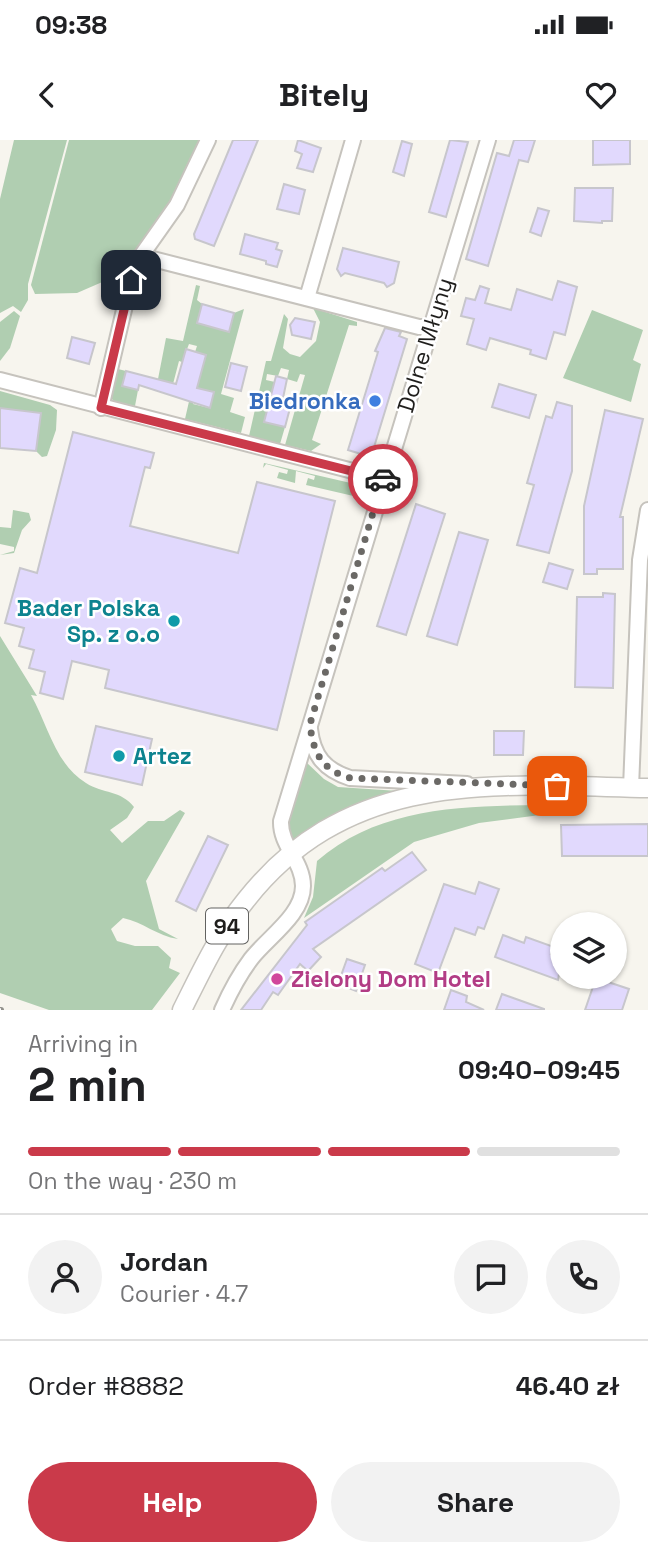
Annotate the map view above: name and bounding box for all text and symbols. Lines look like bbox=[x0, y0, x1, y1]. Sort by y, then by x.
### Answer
text: 09:38 bbox=[35, 8, 107, 42]
text: Bitely bbox=[279, 75, 369, 115]
icon: back bbox=[28, 76, 66, 114]
icon: heart bbox=[582, 76, 620, 114]
pin bbox=[101, 250, 161, 310]
icon: home bbox=[112, 261, 150, 299]
street label: Dolne Młyny bbox=[390, 274, 460, 416]
place label: Biedronka bbox=[249, 386, 361, 416]
marker: Biedronka bbox=[367, 393, 383, 409]
courier bbox=[348, 444, 418, 514]
icon: car bbox=[364, 460, 402, 498]
place label: Bader Polska Sp. z o.o bbox=[17, 593, 160, 649]
marker: Bader Polska Sp. z o.o bbox=[166, 613, 182, 629]
place label: Artez bbox=[133, 741, 192, 771]
marker: Artez bbox=[111, 748, 127, 764]
pin bbox=[527, 756, 587, 816]
icon: bag bbox=[538, 767, 576, 805]
road number: 94 bbox=[206, 908, 248, 944]
map controls bbox=[550, 912, 627, 989]
button: layers bbox=[550, 912, 627, 989]
place label: Zielony Dom Hotel bbox=[291, 964, 491, 994]
marker: Zielony Dom Hotel bbox=[269, 971, 285, 987]
text: Arriving in bbox=[28, 1029, 138, 1059]
text: 09:40–09:45 bbox=[458, 1053, 620, 1087]
text: 2 min bbox=[28, 1056, 147, 1114]
text: On the way · 230 m bbox=[28, 1166, 237, 1196]
button: person bbox=[28, 1240, 102, 1314]
button: chat bbox=[454, 1240, 528, 1314]
button: phone bbox=[546, 1240, 620, 1314]
text: Jordan bbox=[120, 1245, 208, 1279]
text: Courier · 4.7 bbox=[120, 1279, 248, 1309]
text: Order #8882 bbox=[28, 1369, 184, 1403]
text: 46.40 zł bbox=[516, 1369, 620, 1403]
button: Help bbox=[28, 1462, 317, 1542]
button: Share bbox=[331, 1462, 620, 1542]

